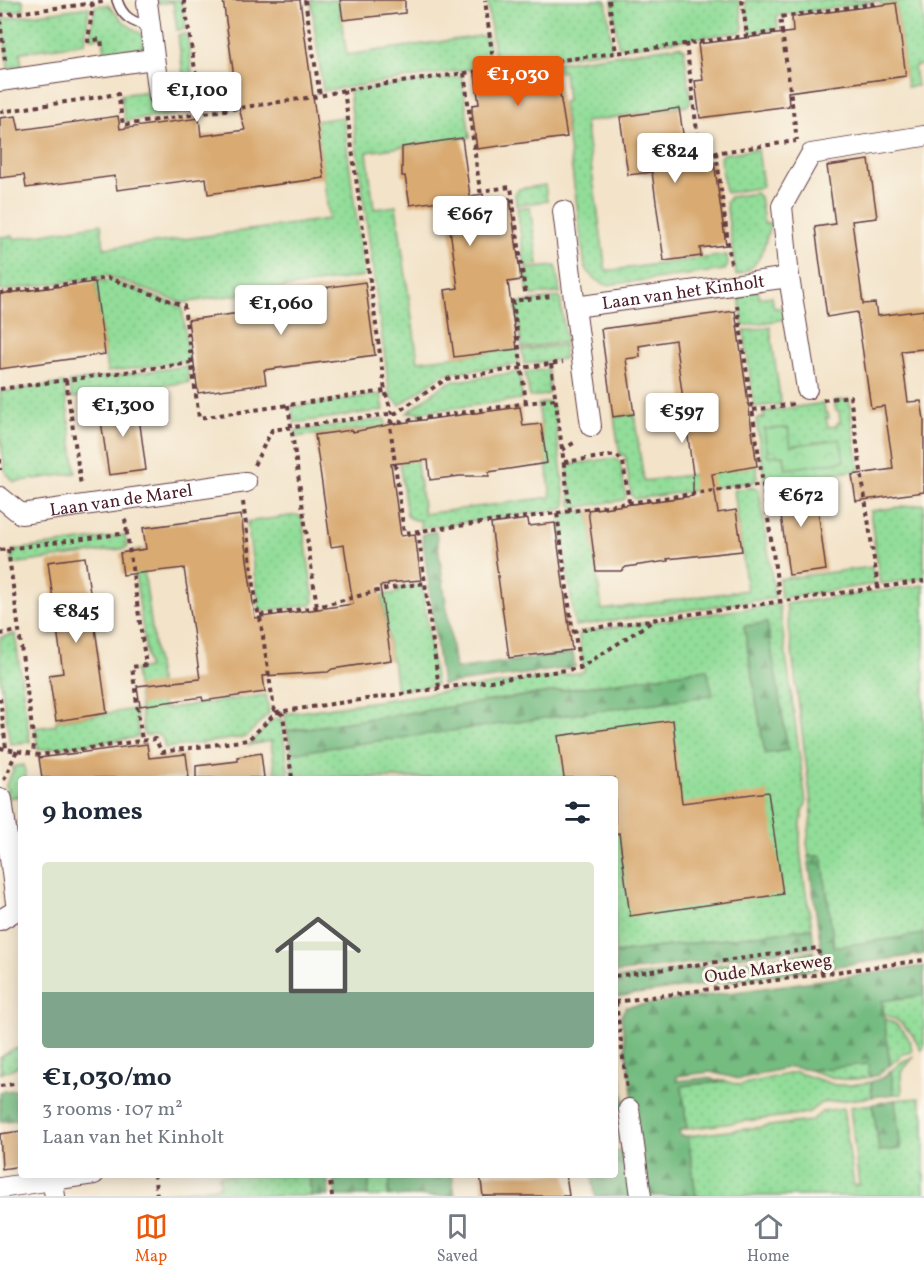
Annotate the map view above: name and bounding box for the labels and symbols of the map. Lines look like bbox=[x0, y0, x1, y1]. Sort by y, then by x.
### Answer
pin: €1,030 bbox=[469, 56, 567, 107]
pin: €1,100 bbox=[148, 72, 246, 123]
pin: €824 bbox=[639, 133, 711, 184]
pin: €667 bbox=[434, 196, 506, 247]
street label: Laan van het Kinholt bbox=[600, 270, 766, 317]
pin: €1,060 bbox=[232, 285, 330, 336]
pin: €1,300 bbox=[74, 387, 172, 438]
pin: €597 bbox=[646, 393, 718, 444]
pin: €672 bbox=[765, 477, 837, 528]
street label: Laan van de Marel bbox=[48, 479, 194, 524]
pin: €845 bbox=[40, 593, 112, 644]
street label: Oude Markeweg bbox=[703, 948, 833, 991]

